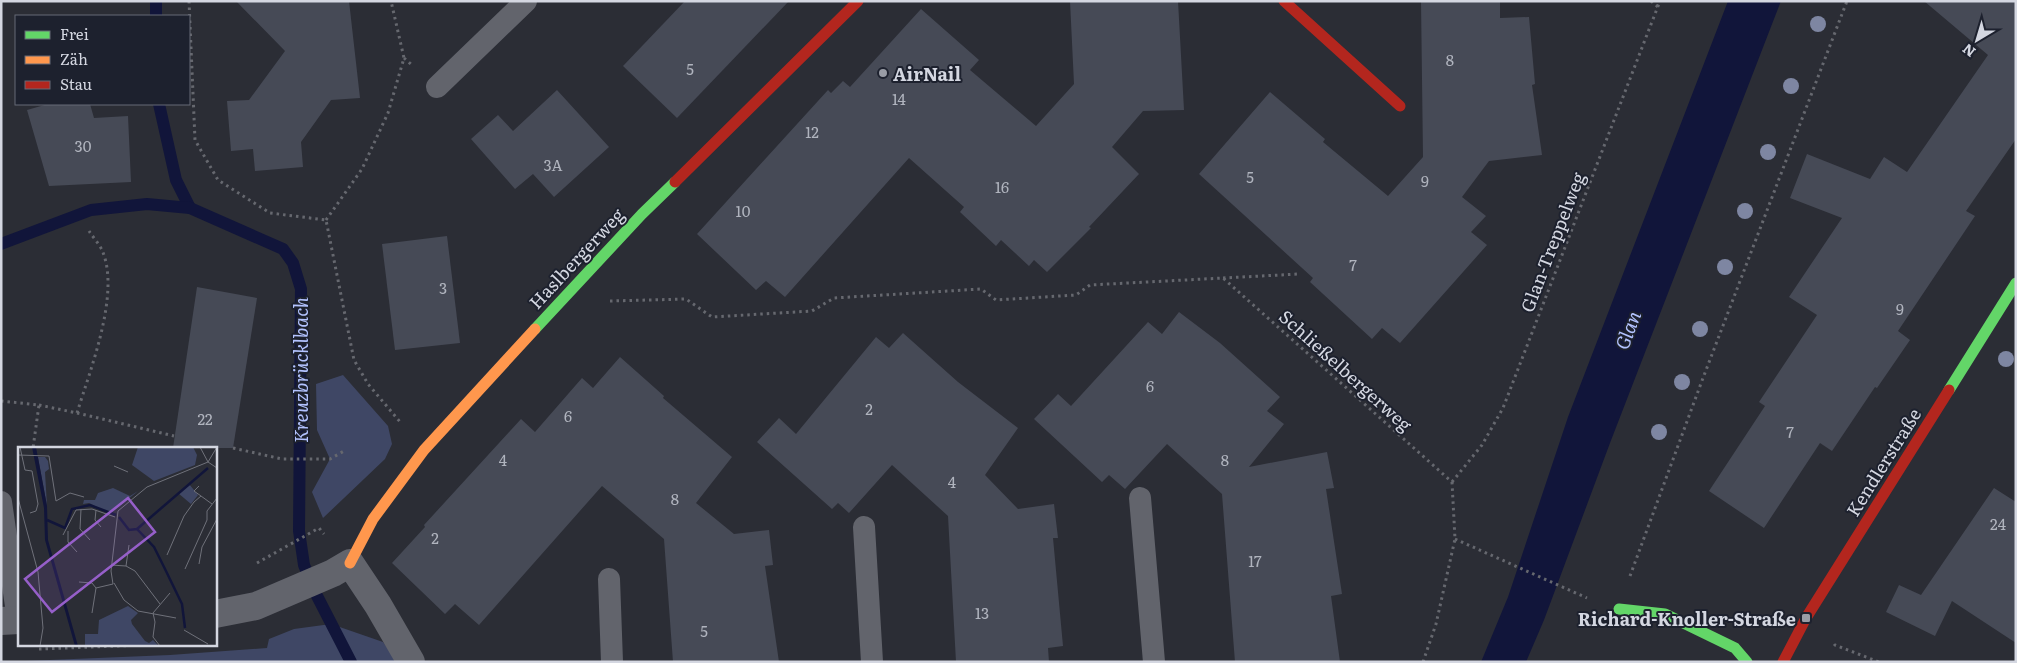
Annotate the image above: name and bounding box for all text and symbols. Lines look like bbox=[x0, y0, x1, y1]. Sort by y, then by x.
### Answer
legend bbox=[15, 15, 190, 105]
north arrow bbox=[1952, 15, 2002, 65]
text: Frei bbox=[60, 22, 89, 45]
text: N bbox=[1957, 39, 1979, 63]
text: Zäh bbox=[60, 47, 88, 70]
house number: 8 bbox=[1446, 48, 1454, 71]
house number: 5 bbox=[686, 57, 694, 80]
place label: AirNail bbox=[893, 60, 961, 87]
marker: AirNail bbox=[877, 67, 889, 79]
text: Stau bbox=[60, 72, 92, 95]
house number: 14 bbox=[892, 87, 906, 110]
house number: 12 bbox=[805, 120, 819, 143]
house number: 30 bbox=[75, 134, 92, 157]
house number: 3A bbox=[543, 153, 563, 176]
house number: 5 bbox=[1246, 165, 1254, 188]
street label: Glan-Treppelweg bbox=[1513, 167, 1591, 316]
house number: 9 bbox=[1421, 169, 1429, 192]
house number: 16 bbox=[995, 175, 1009, 198]
house number: 10 bbox=[736, 199, 751, 222]
street label: Haslbergerweg bbox=[522, 201, 631, 315]
house number: 7 bbox=[1349, 253, 1357, 276]
house number: 3 bbox=[439, 276, 447, 299]
water label: Kreuzbrücklbach bbox=[286, 297, 314, 443]
house number: 9 bbox=[1896, 297, 1904, 320]
street label: Schließelbergerweg bbox=[1274, 303, 1419, 438]
water label: Glan bbox=[1607, 306, 1647, 353]
house number: 6 bbox=[1146, 374, 1154, 397]
house number: 2 bbox=[865, 397, 873, 420]
street label: Kendlerstraße bbox=[1839, 403, 1927, 521]
house number: 6 bbox=[564, 404, 572, 427]
house number: 22 bbox=[197, 407, 213, 430]
house number: 7 bbox=[1786, 420, 1794, 443]
inset map bbox=[18, 447, 216, 646]
house number: 4 bbox=[499, 448, 507, 471]
house number: 8 bbox=[1221, 448, 1229, 471]
house number: 4 bbox=[948, 470, 956, 493]
house number: 8 bbox=[671, 487, 679, 510]
house number: 24 bbox=[1990, 512, 2006, 535]
house number: 2 bbox=[431, 526, 439, 549]
house number: 17 bbox=[1248, 549, 1262, 572]
house number: 13 bbox=[975, 601, 989, 624]
place label: Richard-Knoller-Straße bbox=[1578, 605, 1796, 632]
marker: Richard-Knoller-Straße bbox=[1800, 612, 1812, 624]
house number: 5 bbox=[700, 619, 708, 642]

